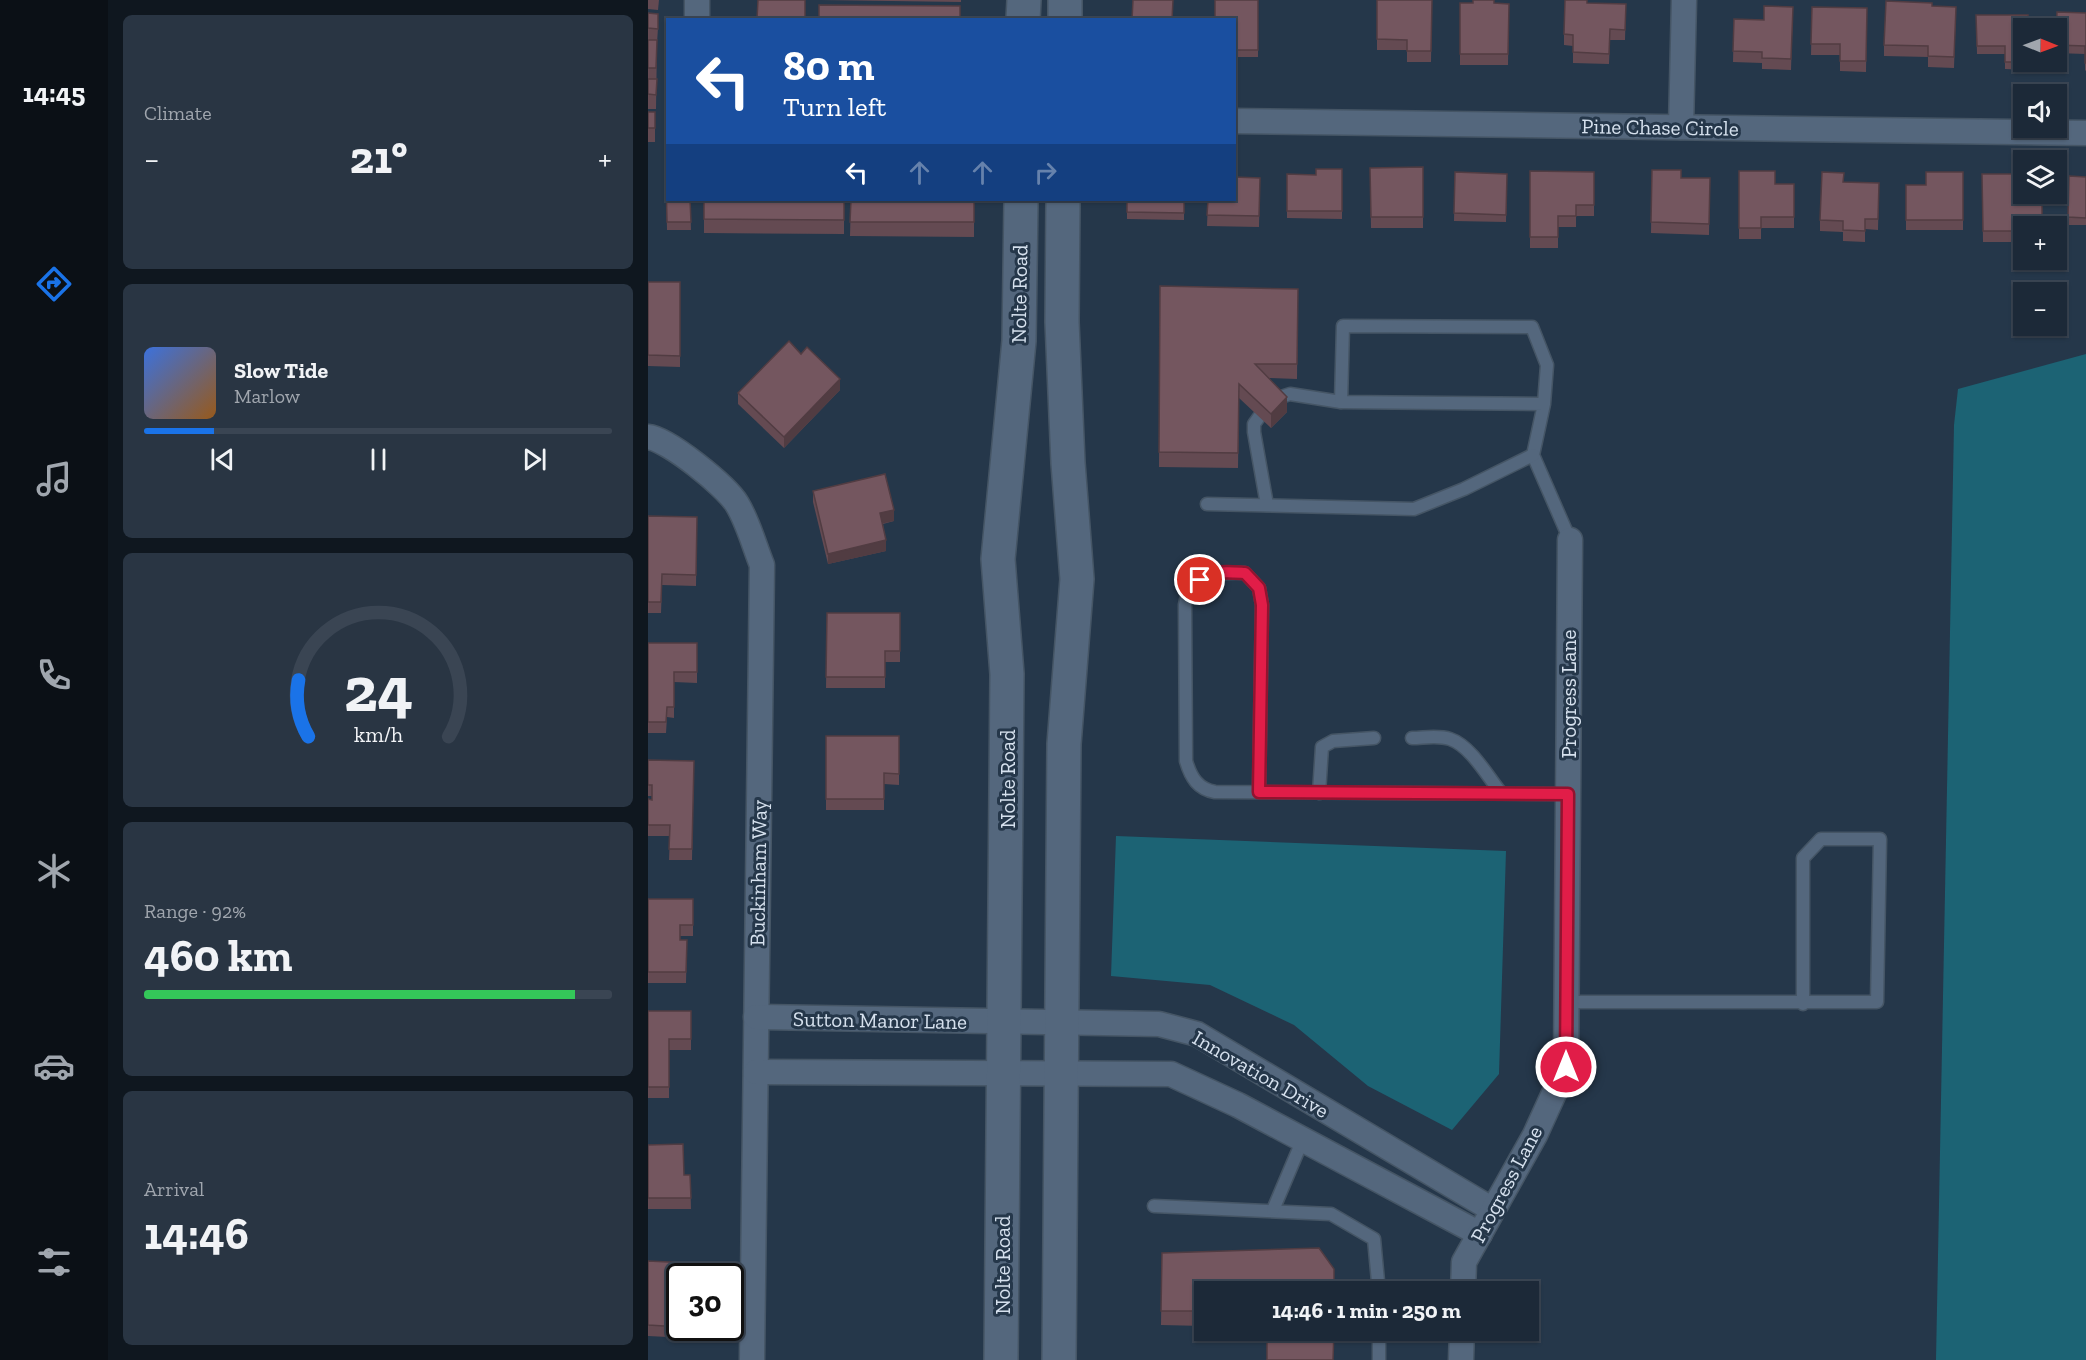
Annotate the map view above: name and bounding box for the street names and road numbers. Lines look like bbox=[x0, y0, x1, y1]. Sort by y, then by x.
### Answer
street label: Pine Chase Circle bbox=[1581, 113, 1739, 141]
street label: Nolte Road bbox=[1006, 244, 1032, 344]
street label: Progress Lane bbox=[1556, 630, 1581, 758]
street label: Nolte Road bbox=[995, 729, 1020, 828]
street label: Buckinham Way bbox=[744, 799, 772, 946]
street label: Sutton Manor Lane bbox=[793, 1006, 967, 1034]
street label: Innovation Drive bbox=[1189, 1025, 1334, 1123]
street label: Progress Lane bbox=[1465, 1121, 1547, 1247]
street label: Nolte Road bbox=[990, 1215, 1015, 1314]

